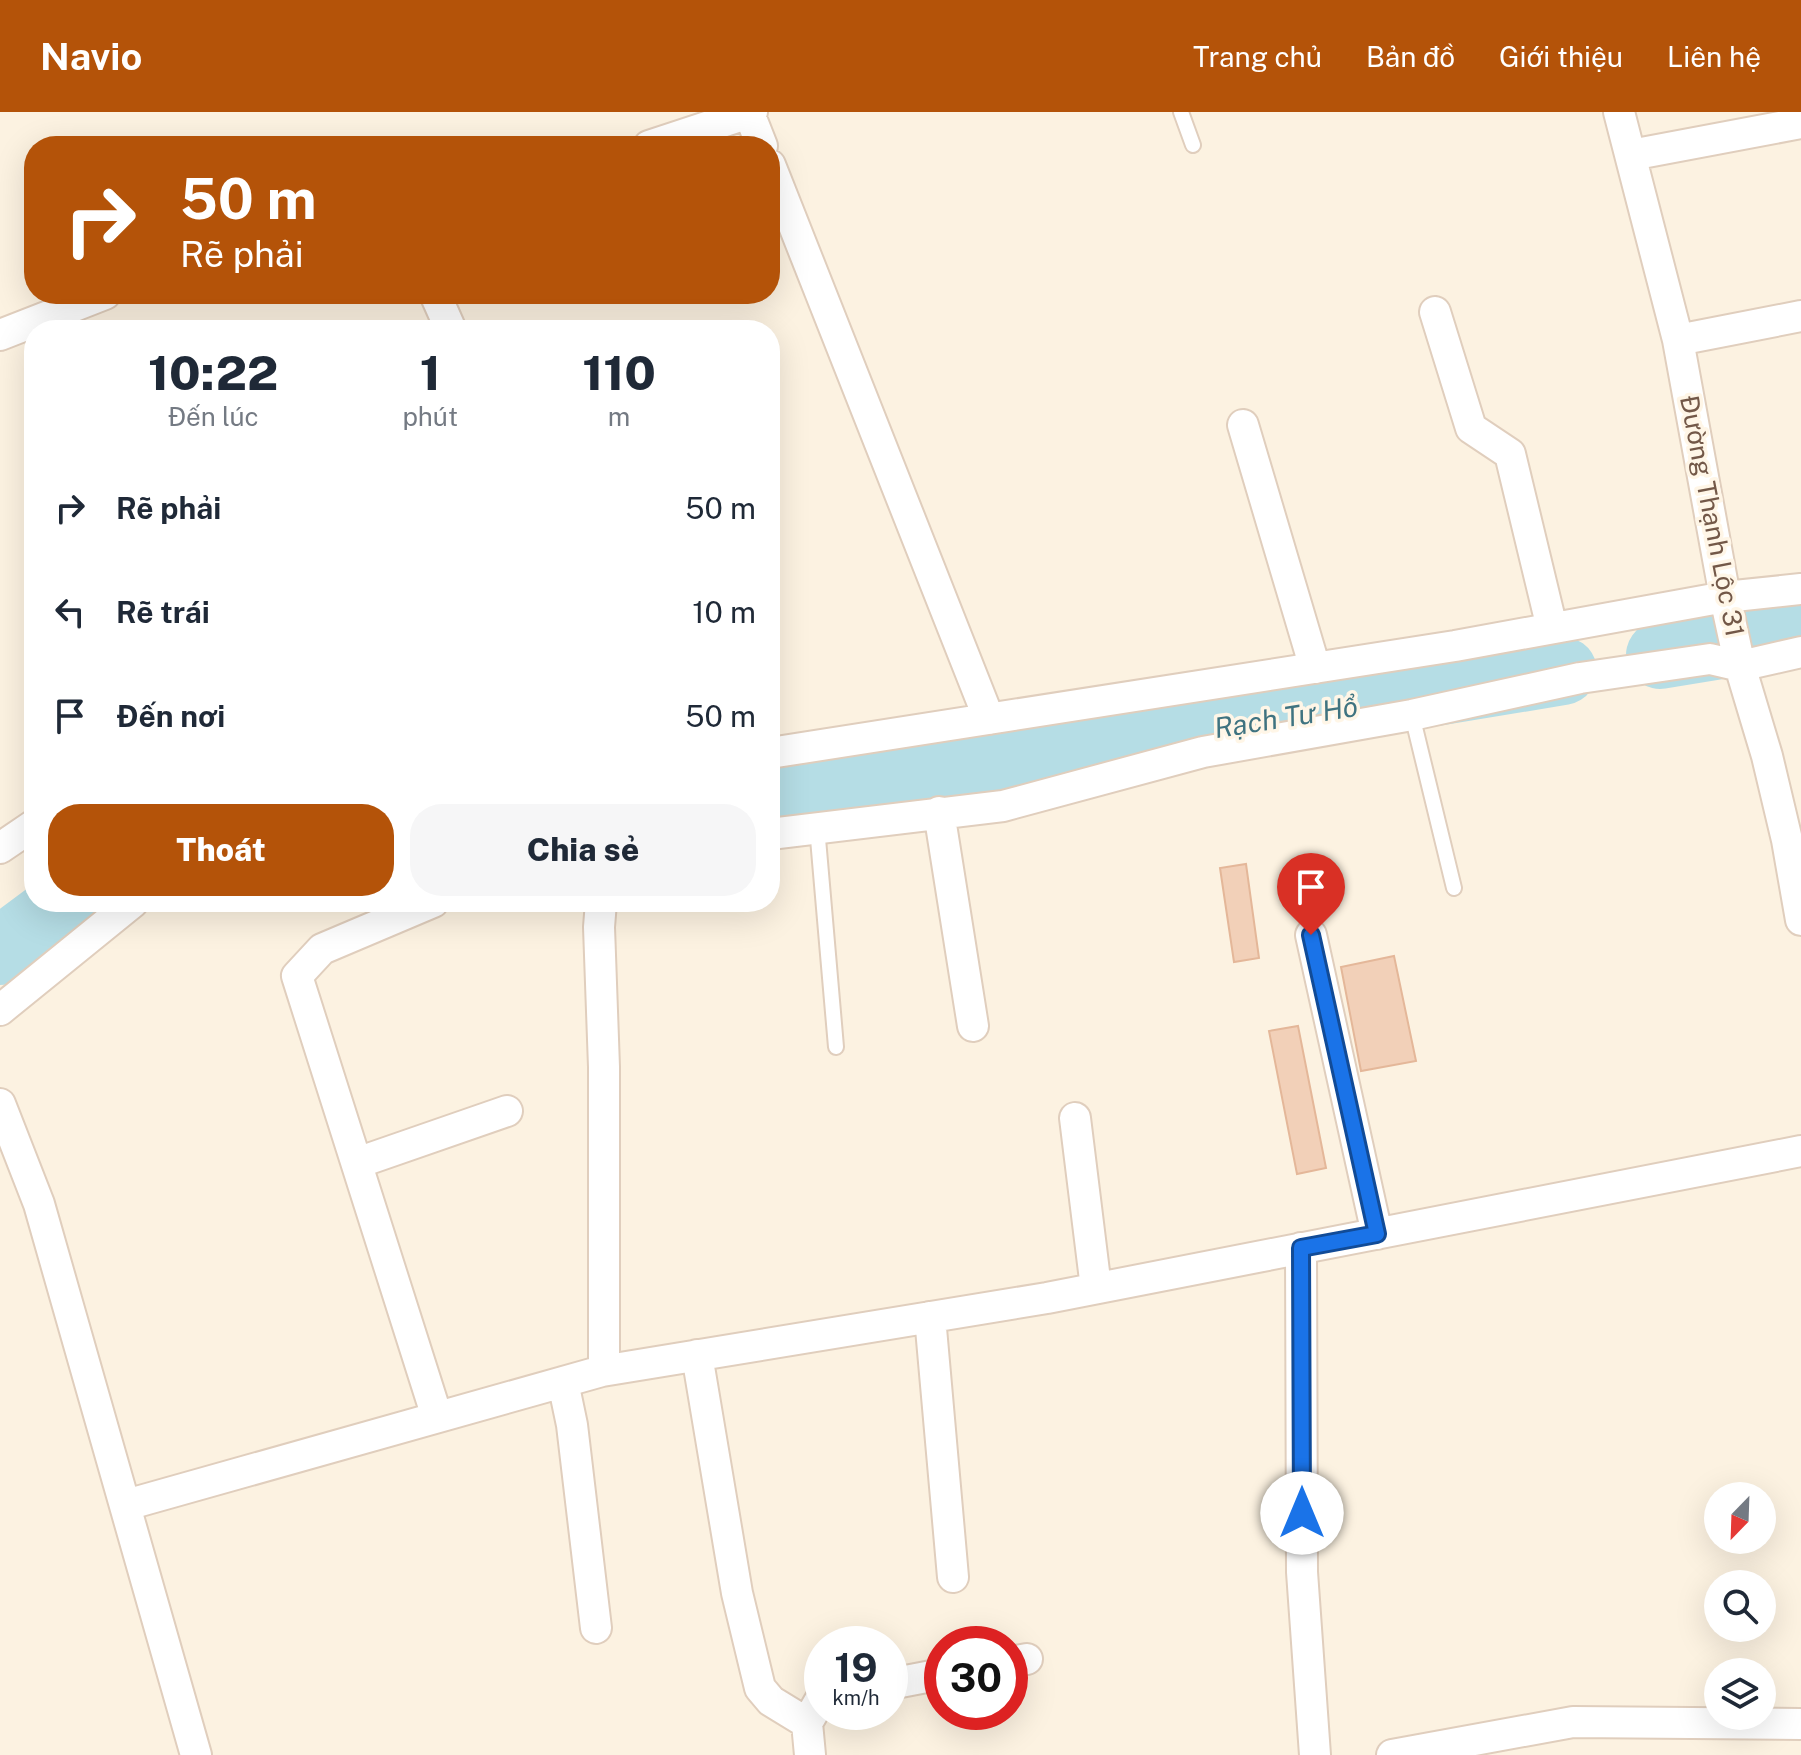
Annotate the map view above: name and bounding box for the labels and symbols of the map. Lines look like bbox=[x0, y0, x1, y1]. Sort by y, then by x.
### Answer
street label: Đường Thạnh Lộc 31 bbox=[1674, 392, 1751, 639]
water label: Rạch Tư Hổ bbox=[1212, 689, 1360, 744]
pin bbox=[1277, 853, 1345, 935]
position arrow bbox=[1260, 1471, 1344, 1555]
north arrow bbox=[1704, 1482, 1776, 1554]
speed limit sign: 30 bbox=[924, 1626, 1028, 1730]

